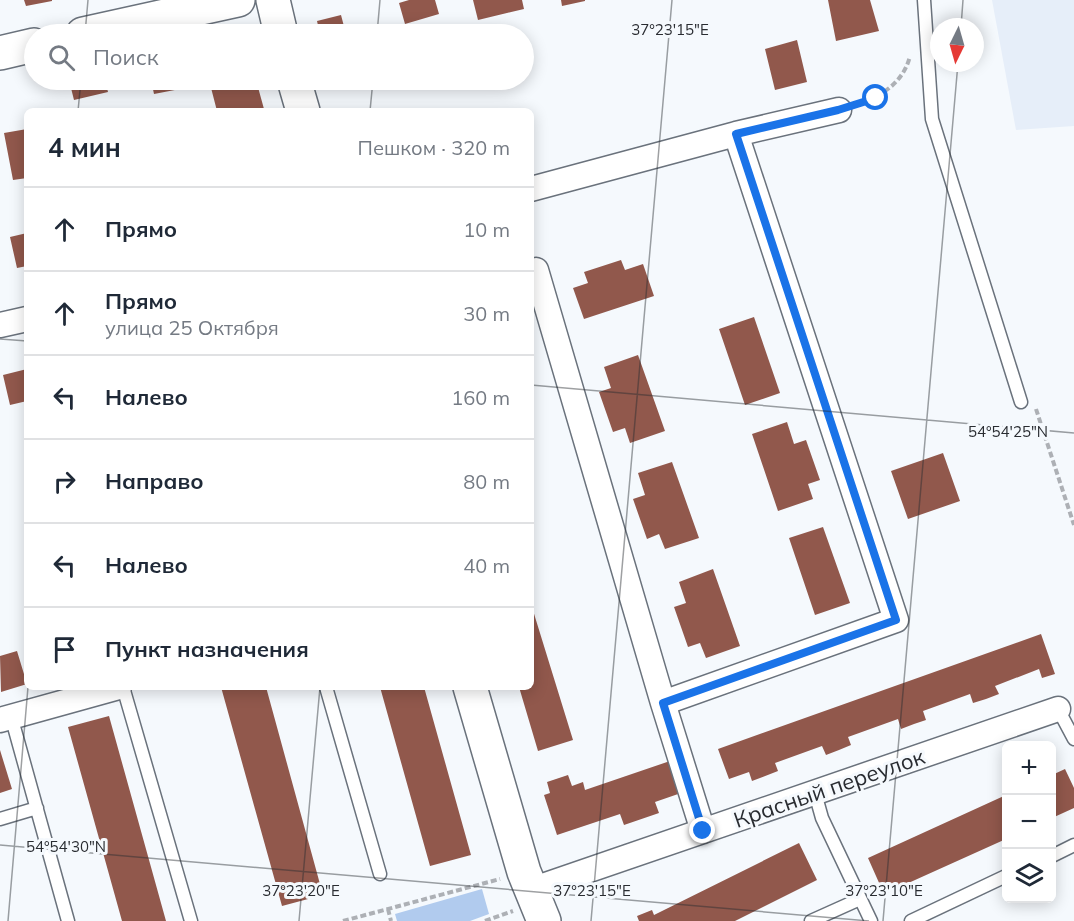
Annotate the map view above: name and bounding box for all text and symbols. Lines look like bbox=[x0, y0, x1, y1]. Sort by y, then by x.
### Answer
north arrow bbox=[930, 18, 984, 72]
text: 37°23'15"E bbox=[631, 20, 709, 39]
search box bbox=[24, 24, 534, 90]
icon: search bbox=[45, 41, 78, 74]
text: Поиск bbox=[93, 43, 159, 71]
route start bbox=[862, 84, 888, 110]
text: 4 мин bbox=[48, 131, 121, 164]
text: Пешком · 320 m bbox=[358, 135, 510, 160]
icon: ahead bbox=[48, 213, 81, 246]
text: Прямо bbox=[105, 215, 177, 243]
text: 10 m bbox=[463, 217, 510, 242]
text: Прямо bbox=[105, 287, 177, 315]
icon: ahead bbox=[48, 297, 81, 330]
text: 30 m bbox=[463, 301, 510, 326]
text: улица 25 Октября bbox=[105, 315, 279, 340]
icon: left bbox=[48, 381, 81, 414]
text: Налево bbox=[105, 383, 188, 411]
text: 160 m bbox=[451, 385, 510, 410]
text: 54°54'25"N bbox=[968, 422, 1048, 441]
icon: right bbox=[48, 465, 81, 498]
text: Направо bbox=[105, 467, 203, 495]
text: 80 m bbox=[463, 469, 510, 494]
icon: left bbox=[48, 549, 81, 582]
text: Налево bbox=[105, 551, 188, 579]
text: 40 m bbox=[463, 553, 510, 578]
icon: arrive bbox=[48, 633, 81, 666]
text: Пункт назначения bbox=[105, 635, 309, 663]
map controls bbox=[1002, 741, 1056, 903]
button: + bbox=[1002, 741, 1056, 795]
street label: Красный переулок bbox=[730, 742, 928, 834]
button: − bbox=[1002, 795, 1056, 849]
route end bbox=[689, 817, 715, 843]
text: 54°54'30"N bbox=[26, 837, 106, 856]
button: layers bbox=[1002, 849, 1056, 903]
text: 37°23'20"E bbox=[262, 881, 340, 900]
text: 37°23'15"E bbox=[553, 881, 631, 900]
text: 37°23'10"E bbox=[845, 881, 923, 900]

